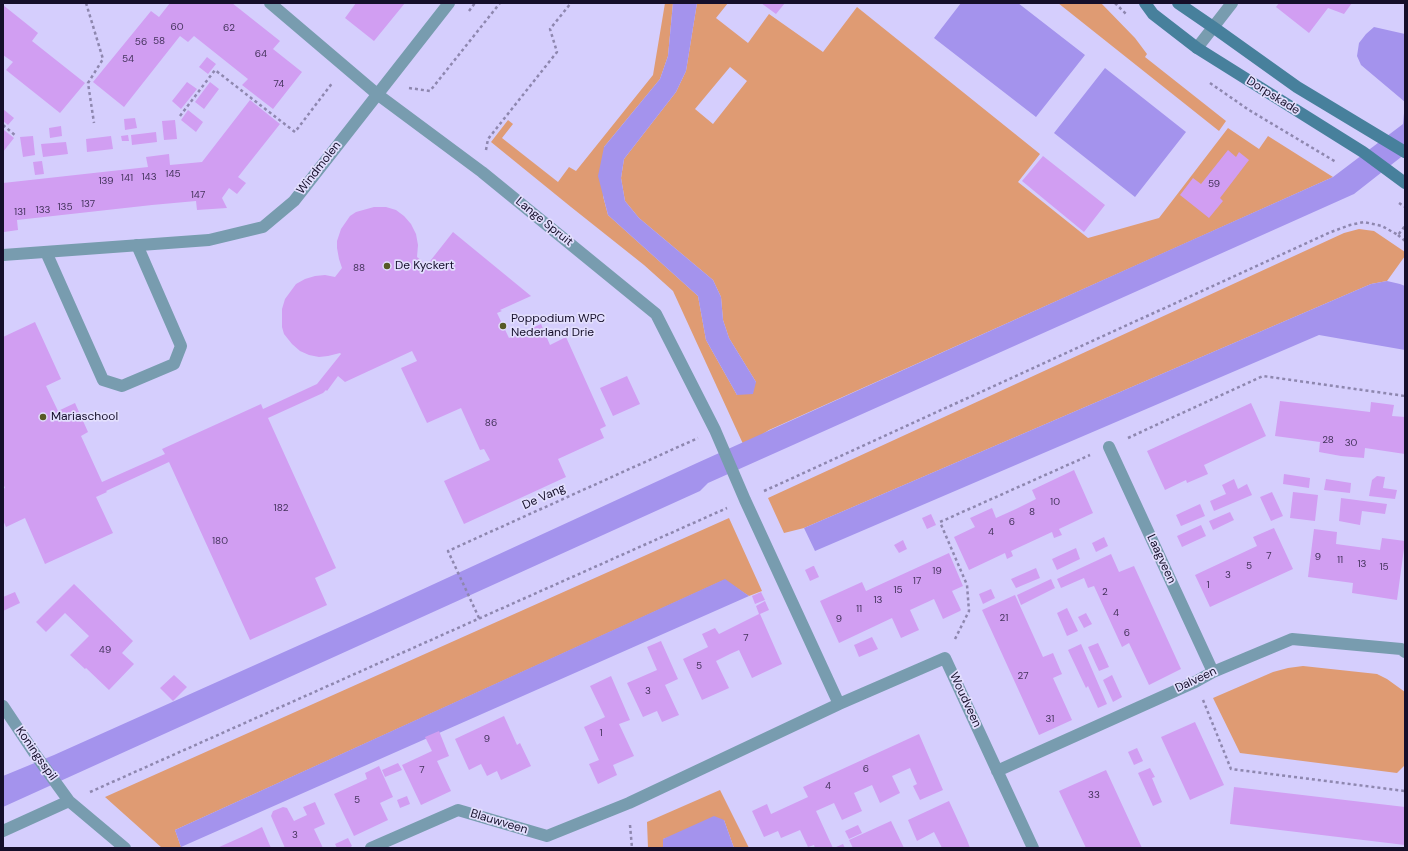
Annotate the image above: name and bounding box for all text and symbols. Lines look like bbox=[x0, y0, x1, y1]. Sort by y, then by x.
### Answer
house number: 60 bbox=[170, 21, 184, 33]
house number: 62 bbox=[223, 22, 235, 34]
house number: 58 bbox=[153, 35, 165, 47]
house number: 56 bbox=[135, 36, 147, 48]
house number: 64 bbox=[255, 48, 267, 60]
house number: 54 bbox=[122, 53, 134, 65]
street label: Dorpskade bbox=[1244, 74, 1302, 118]
house number: 74 bbox=[274, 78, 284, 90]
street label: Windmolen bbox=[294, 139, 344, 197]
house number: 145 bbox=[165, 168, 181, 180]
house number: 143 bbox=[141, 171, 157, 183]
house number: 141 bbox=[121, 172, 133, 184]
house number: 139 bbox=[98, 175, 114, 187]
house number: 59 bbox=[1208, 178, 1220, 190]
house number: 147 bbox=[191, 189, 205, 201]
street label: Lange Spruit bbox=[512, 195, 576, 249]
house number: 137 bbox=[81, 198, 95, 210]
house number: 135 bbox=[57, 201, 73, 213]
house number: 133 bbox=[36, 204, 50, 216]
house number: 131 bbox=[14, 206, 26, 218]
place label: De Kyckert bbox=[395, 259, 454, 273]
marker: De Kyckert bbox=[382, 261, 392, 271]
house number: 88 bbox=[353, 262, 365, 274]
place label: Poppodium WPC Nederland Drie bbox=[511, 312, 605, 340]
marker: Poppodium WPC Nederland Drie bbox=[498, 321, 508, 331]
place label: Mariaschool bbox=[51, 410, 118, 424]
marker: Mariaschool bbox=[38, 412, 48, 422]
house number: 86 bbox=[485, 417, 497, 429]
house number: 28 bbox=[1322, 434, 1334, 446]
house number: 30 bbox=[1345, 437, 1357, 449]
street label: De Vang bbox=[520, 481, 568, 513]
house number: 10 bbox=[1050, 496, 1060, 508]
house number: 182 bbox=[274, 502, 288, 514]
house number: 8 bbox=[1029, 506, 1035, 518]
house number: 6 bbox=[1009, 516, 1015, 528]
house number: 4 bbox=[988, 526, 994, 538]
street label: Laagveen bbox=[1143, 532, 1179, 586]
house number: 180 bbox=[212, 535, 228, 547]
house number: 7 bbox=[1266, 550, 1272, 562]
house number: 9 bbox=[1315, 551, 1321, 563]
house number: 11 bbox=[1337, 554, 1343, 566]
house number: 13 bbox=[1357, 558, 1367, 570]
house number: 5 bbox=[1246, 560, 1252, 572]
house number: 15 bbox=[1379, 561, 1389, 573]
house number: 19 bbox=[932, 565, 942, 577]
house number: 3 bbox=[1225, 569, 1231, 581]
house number: 17 bbox=[913, 575, 921, 587]
house number: 1 bbox=[1206, 579, 1210, 591]
house number: 15 bbox=[893, 584, 903, 596]
house number: 2 bbox=[1102, 586, 1108, 598]
house number: 13 bbox=[873, 594, 883, 606]
house number: 11 bbox=[856, 603, 862, 615]
house number: 4 bbox=[1113, 607, 1119, 619]
house number: 21 bbox=[1000, 612, 1008, 624]
house number: 9 bbox=[836, 613, 842, 625]
house number: 6 bbox=[1124, 627, 1130, 639]
house number: 7 bbox=[743, 632, 749, 644]
house number: 49 bbox=[99, 644, 111, 656]
house number: 5 bbox=[696, 660, 702, 672]
street label: Dalveen bbox=[1173, 664, 1219, 696]
street label: Woudveen bbox=[946, 670, 984, 730]
house number: 27 bbox=[1018, 670, 1028, 682]
house number: 3 bbox=[645, 685, 651, 697]
house number: 31 bbox=[1046, 713, 1054, 725]
street label: Koningsspil bbox=[12, 724, 60, 784]
house number: 1 bbox=[599, 727, 603, 739]
house number: 9 bbox=[484, 733, 490, 745]
house number: 6 bbox=[863, 763, 869, 775]
house number: 7 bbox=[419, 764, 425, 776]
house number: 4 bbox=[825, 780, 831, 792]
house number: 33 bbox=[1088, 789, 1100, 801]
house number: 5 bbox=[354, 794, 360, 806]
street label: Blauwveen bbox=[469, 806, 529, 838]
house number: 3 bbox=[292, 829, 298, 841]

